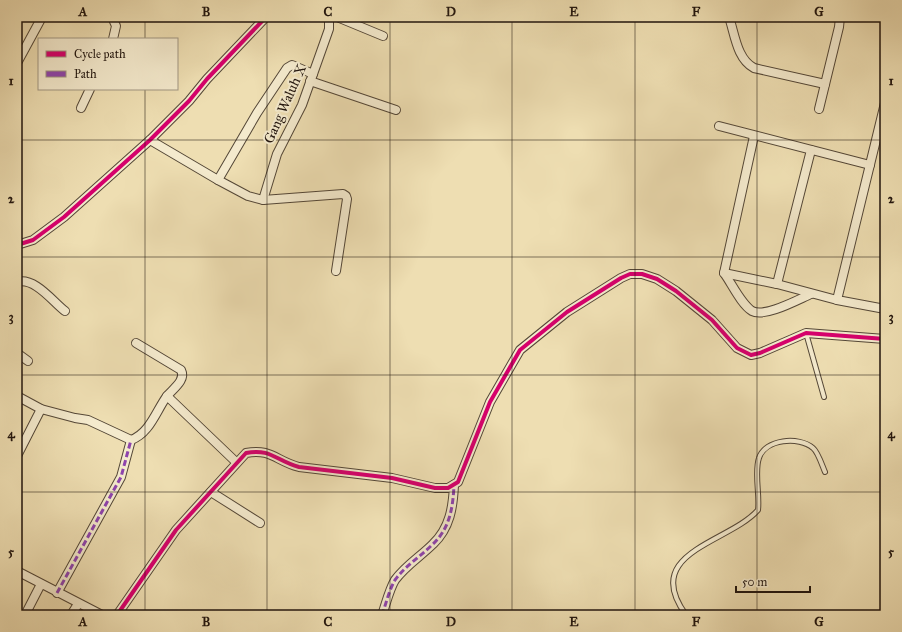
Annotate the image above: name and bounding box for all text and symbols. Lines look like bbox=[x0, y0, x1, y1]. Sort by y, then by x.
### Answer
text: A bbox=[78, 4, 88, 20]
text: B bbox=[202, 4, 211, 20]
text: C bbox=[324, 4, 333, 20]
text: D bbox=[446, 4, 456, 20]
text: E bbox=[569, 4, 579, 20]
text: F bbox=[692, 4, 701, 20]
text: G bbox=[814, 4, 824, 20]
legend bbox=[38, 38, 178, 90]
text: Cycle path bbox=[74, 47, 126, 61]
street label: Gang Waluh X bbox=[260, 62, 310, 146]
text: Path bbox=[74, 67, 97, 81]
text: 1 bbox=[8, 73, 14, 89]
text: 1 bbox=[888, 73, 894, 89]
text: 2 bbox=[8, 191, 15, 207]
text: 2 bbox=[888, 191, 895, 207]
text: 3 bbox=[8, 309, 14, 325]
text: 3 bbox=[888, 309, 894, 325]
text: 4 bbox=[7, 426, 15, 442]
text: 4 bbox=[887, 426, 895, 442]
text: 5 bbox=[8, 544, 15, 560]
text: 5 bbox=[888, 544, 895, 560]
scale bar bbox=[736, 568, 810, 594]
text: 50 m bbox=[742, 575, 767, 589]
text: A bbox=[78, 614, 88, 630]
text: B bbox=[202, 614, 211, 630]
text: C bbox=[324, 614, 333, 630]
text: D bbox=[446, 614, 456, 630]
text: E bbox=[569, 614, 579, 630]
text: F bbox=[692, 614, 701, 630]
text: G bbox=[814, 614, 824, 630]

